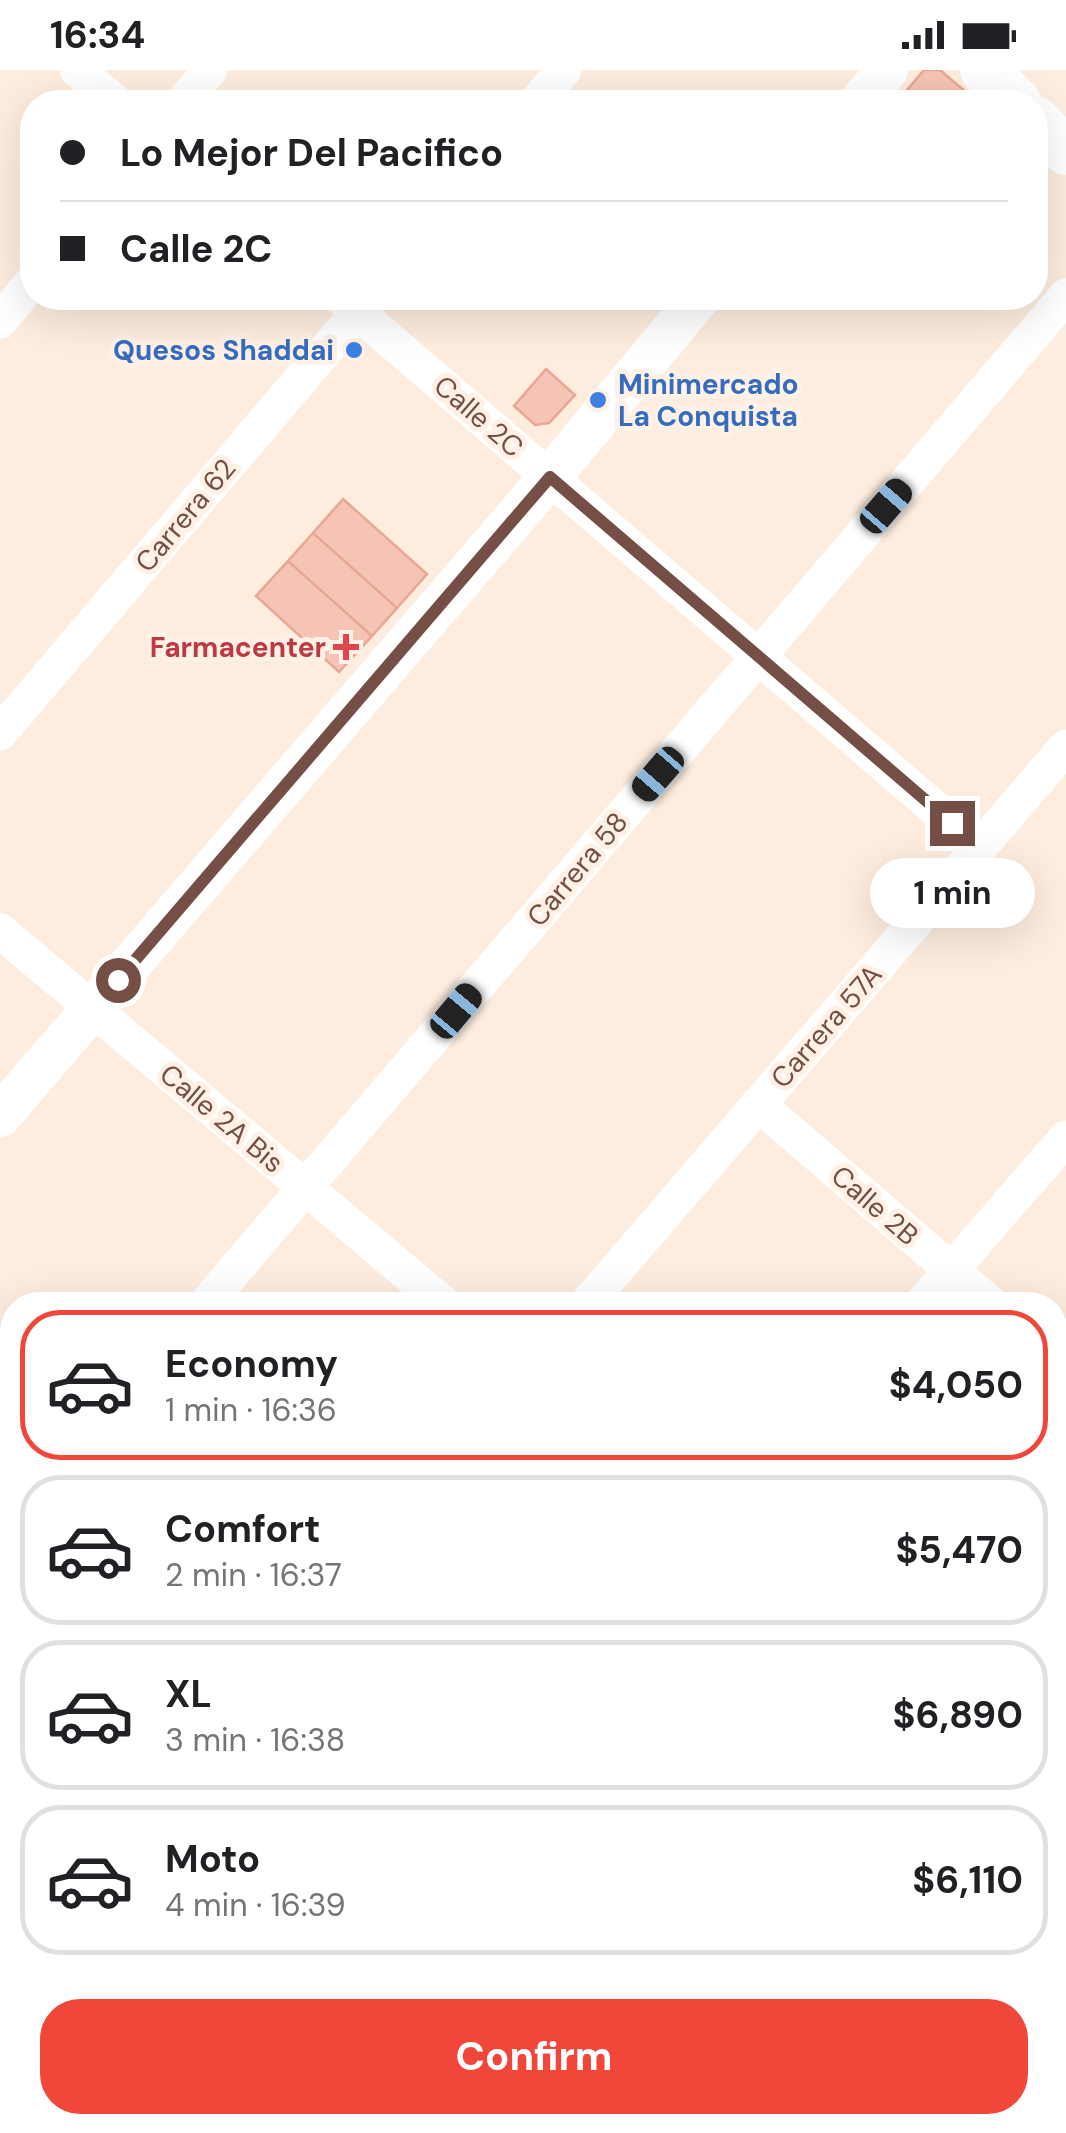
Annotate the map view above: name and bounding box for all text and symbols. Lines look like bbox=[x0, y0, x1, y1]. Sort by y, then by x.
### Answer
text: 16:34 bbox=[50, 10, 145, 60]
text: Lo Mejor Del Pacifico bbox=[120, 128, 503, 178]
text: Calle 2C bbox=[120, 224, 272, 274]
place label: Quesos Shaddai bbox=[113, 332, 334, 369]
marker: Quesos Shaddai bbox=[343, 339, 365, 361]
place label: Minimercado La Conquista bbox=[618, 366, 799, 435]
street label: Calle 2C bbox=[426, 367, 531, 465]
marker: Minimercado La Conquista bbox=[587, 389, 609, 411]
street label: Carrera 62 bbox=[127, 451, 244, 580]
car bbox=[855, 474, 917, 538]
place label: Farmacenter bbox=[150, 629, 326, 666]
marker: Farmacenter bbox=[335, 636, 357, 658]
car bbox=[627, 742, 689, 806]
route end bbox=[930, 801, 975, 846]
street label: Carrera 58 bbox=[519, 804, 636, 934]
callout: 1 min bbox=[870, 858, 1034, 928]
text: 1 min bbox=[914, 872, 991, 914]
street label: Carrera 57A bbox=[763, 957, 890, 1096]
route start bbox=[96, 958, 141, 1003]
car bbox=[425, 978, 487, 1044]
street label: Calle 2A Bis bbox=[152, 1056, 291, 1181]
street label: Calle 2B bbox=[823, 1157, 926, 1254]
text: Economy bbox=[165, 1339, 338, 1389]
icon: car bbox=[45, 1340, 135, 1430]
text: $4,050 bbox=[889, 1360, 1023, 1410]
text: 1 min · 16:36 bbox=[165, 1389, 337, 1431]
text: Comfort bbox=[165, 1504, 321, 1554]
icon: car bbox=[45, 1505, 135, 1595]
text: $5,470 bbox=[895, 1525, 1023, 1575]
text: 2 min · 16:37 bbox=[165, 1554, 342, 1596]
text: XL bbox=[165, 1669, 212, 1719]
icon: car bbox=[45, 1670, 135, 1760]
text: $6,890 bbox=[893, 1690, 1023, 1740]
text: 3 min · 16:38 bbox=[165, 1719, 345, 1761]
text: Moto bbox=[165, 1834, 260, 1884]
icon: car bbox=[45, 1835, 135, 1925]
text: $6,110 bbox=[912, 1855, 1023, 1905]
text: 4 min · 16:39 bbox=[165, 1884, 345, 1926]
button: Confirm bbox=[40, 1999, 1028, 2114]

